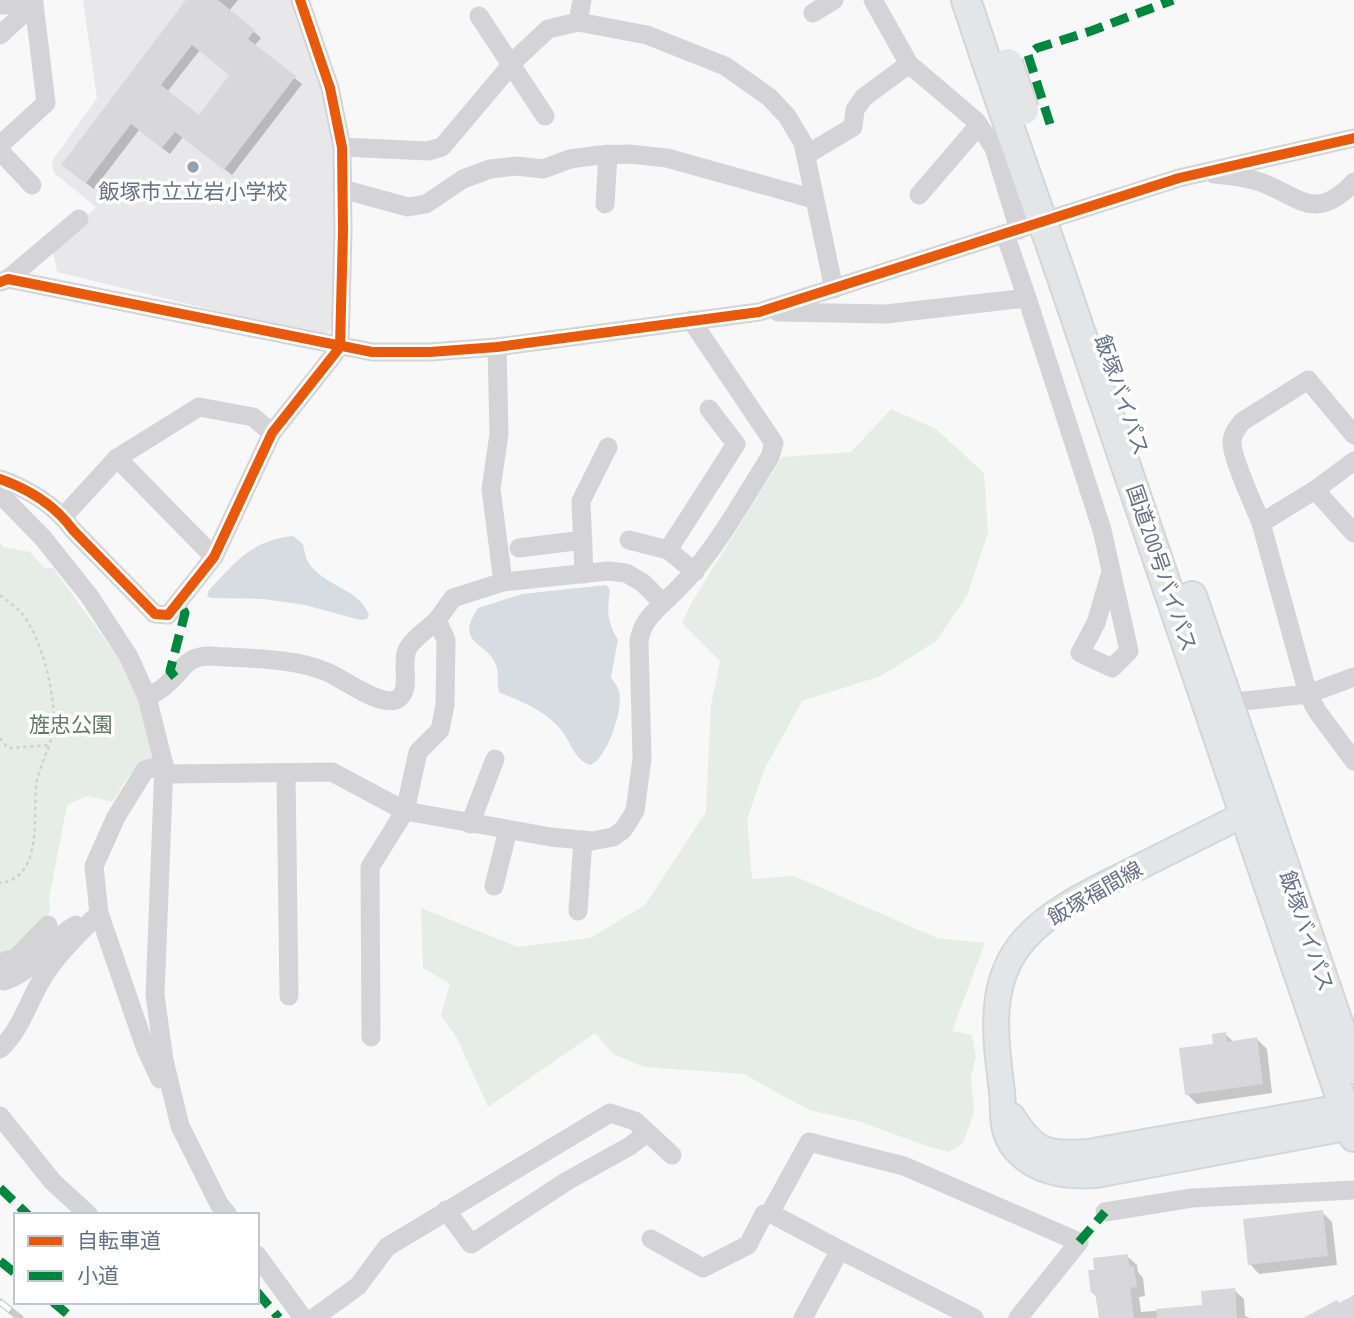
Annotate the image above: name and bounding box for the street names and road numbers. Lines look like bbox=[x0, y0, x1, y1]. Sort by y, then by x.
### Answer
street label: 飯塚バイパス bbox=[1089, 331, 1155, 459]
street label: 国道200号バイパス bbox=[1121, 481, 1203, 655]
street label: 飯塚福間線 bbox=[1043, 855, 1147, 931]
street label: 飯塚バイパス bbox=[1274, 867, 1340, 995]

